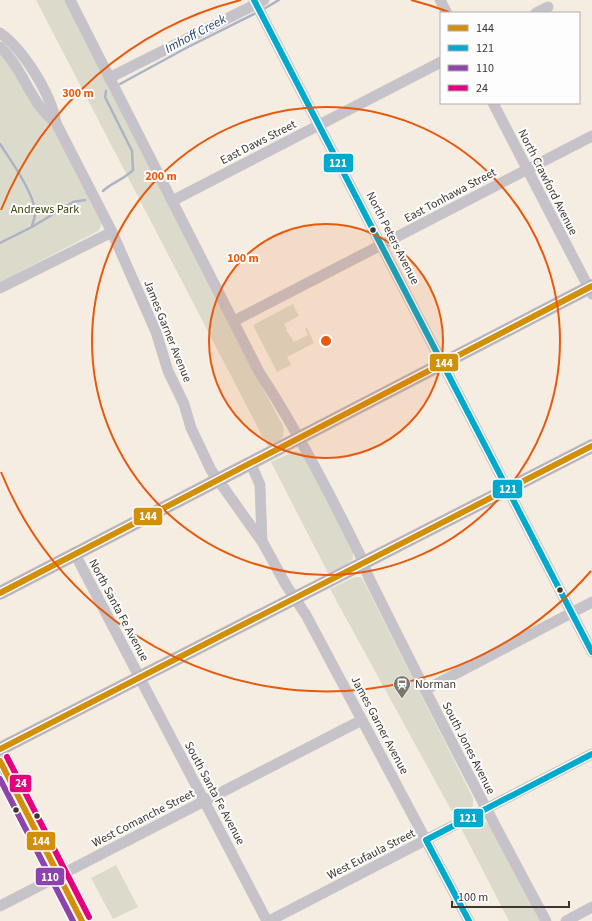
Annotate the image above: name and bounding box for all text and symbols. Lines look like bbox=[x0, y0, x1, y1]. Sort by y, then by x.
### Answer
water label: Imhoff Creek bbox=[162, 10, 230, 58]
legend bbox=[440, 12, 580, 104]
text: 144 bbox=[476, 20, 494, 37]
text: 121 bbox=[476, 40, 494, 57]
text: 110 bbox=[476, 60, 494, 77]
text: 24 bbox=[476, 80, 488, 97]
text: 300 m bbox=[62, 85, 94, 102]
street label: East Daws Street bbox=[217, 116, 299, 169]
street label: North Crawford Avenue bbox=[513, 126, 582, 238]
line badge: 121 bbox=[323, 153, 354, 173]
text: 121 bbox=[329, 156, 347, 171]
street label: East Tonhawa Street bbox=[401, 164, 499, 227]
text: 200 m bbox=[145, 168, 177, 185]
street label: North Peters Avenue bbox=[362, 189, 423, 288]
park label: Andrews Park bbox=[11, 201, 79, 218]
unlabelled marker bbox=[368, 225, 378, 235]
text: 100 m bbox=[227, 250, 259, 267]
street label: James Garner Avenue bbox=[139, 278, 196, 385]
centre of rings bbox=[319, 334, 333, 348]
line badge: 144 bbox=[429, 353, 459, 372]
text: 144 bbox=[435, 356, 453, 371]
line badge: 121 bbox=[492, 479, 523, 499]
text: 121 bbox=[499, 482, 517, 497]
line badge: 144 bbox=[133, 507, 163, 526]
text: 144 bbox=[139, 509, 157, 524]
street label: North Santa Fe Avenue bbox=[84, 556, 153, 664]
unlabelled marker bbox=[555, 585, 565, 595]
street label: James Garner Avenue bbox=[347, 673, 413, 777]
station icon: Norman bbox=[392, 674, 412, 699]
place label: Norman bbox=[415, 676, 456, 693]
street label: South Jones Avenue bbox=[438, 699, 499, 797]
street label: South Santa Fe Avenue bbox=[180, 739, 249, 848]
line badge: 24 bbox=[9, 774, 32, 793]
text: 24 bbox=[15, 776, 27, 791]
street label: West Comanche Street bbox=[89, 785, 197, 852]
unlabelled marker bbox=[11, 805, 21, 815]
line badge: 121 bbox=[453, 808, 484, 828]
unlabelled marker bbox=[32, 811, 42, 821]
text: 121 bbox=[459, 811, 477, 826]
street label: West Eufaula Street bbox=[324, 825, 418, 884]
line badge: 144 bbox=[26, 831, 56, 851]
text: 144 bbox=[32, 834, 50, 849]
line badge: 110 bbox=[35, 867, 65, 886]
text: 110 bbox=[41, 870, 59, 885]
scale bar bbox=[452, 883, 569, 909]
text: 100 m bbox=[458, 889, 488, 906]

